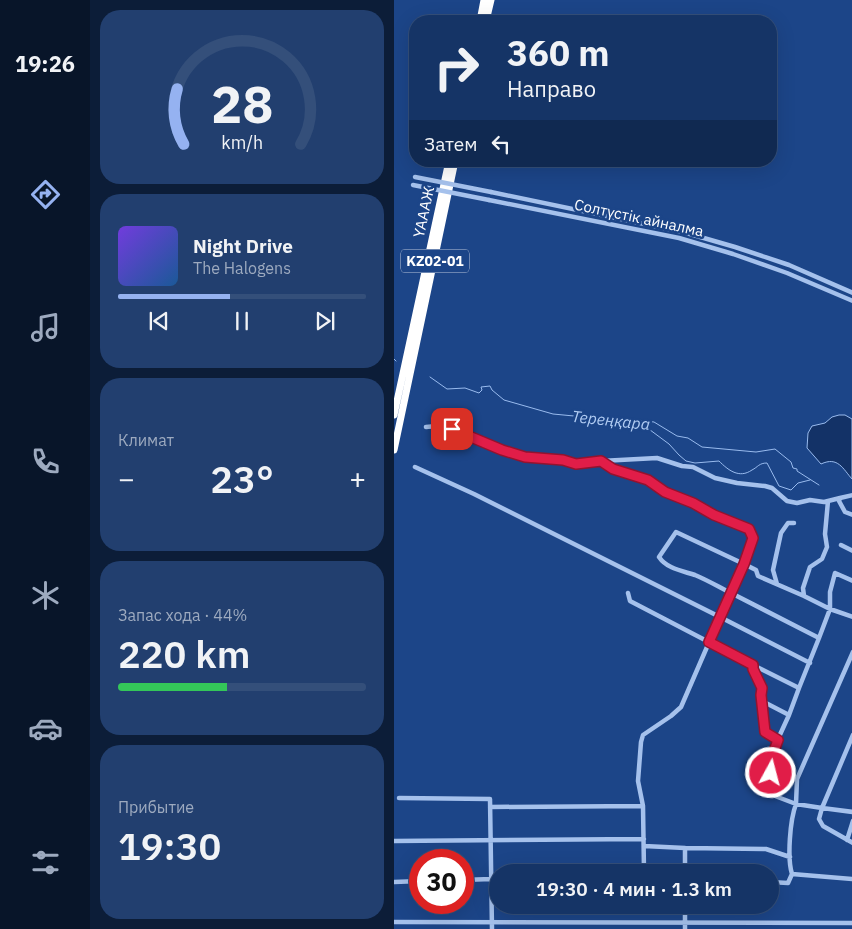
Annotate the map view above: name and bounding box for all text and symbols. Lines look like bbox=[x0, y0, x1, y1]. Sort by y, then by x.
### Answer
text: 360 m bbox=[507, 30, 610, 76]
icon: right bbox=[424, 35, 489, 100]
text: 19:26 bbox=[15, 49, 75, 78]
text: 28 bbox=[211, 70, 273, 137]
text: Направо bbox=[507, 74, 596, 103]
icon: left bbox=[487, 130, 515, 158]
text: km/h bbox=[221, 131, 263, 154]
text: Затем bbox=[424, 132, 477, 156]
icon: directions bbox=[28, 177, 63, 212]
street label: ҮАААЖ bbox=[409, 184, 438, 239]
street label: Солтүстік айналма bbox=[573, 195, 705, 240]
text: Night Drive bbox=[193, 234, 293, 258]
road number: KZ02-01 bbox=[401, 250, 469, 272]
text: The Halogens bbox=[193, 258, 291, 278]
icon: previous bbox=[145, 307, 173, 335]
icon: pause bbox=[228, 307, 256, 335]
icon: next bbox=[311, 307, 339, 335]
icon: music bbox=[28, 310, 63, 345]
water label: Тереңқара bbox=[571, 406, 651, 434]
pin bbox=[431, 408, 473, 450]
icon: arrive bbox=[438, 415, 466, 443]
text: Климат bbox=[118, 430, 174, 450]
icon: phone bbox=[28, 444, 63, 479]
text: 23° bbox=[210, 454, 274, 503]
text: − bbox=[118, 460, 135, 497]
text: + bbox=[349, 460, 366, 497]
icon: climate bbox=[28, 578, 63, 613]
text: Запас хода · 44% bbox=[118, 605, 247, 625]
text: 220 km bbox=[118, 629, 250, 678]
icon: car bbox=[28, 711, 63, 746]
position arrow bbox=[744, 746, 796, 798]
text: Прибытие bbox=[118, 797, 194, 817]
text: 19:30 bbox=[118, 821, 221, 870]
icon: filters bbox=[28, 845, 63, 880]
speed limit sign: 30 bbox=[409, 849, 474, 914]
text: 19:30 · 4 мин · 1.3 km bbox=[536, 877, 732, 901]

